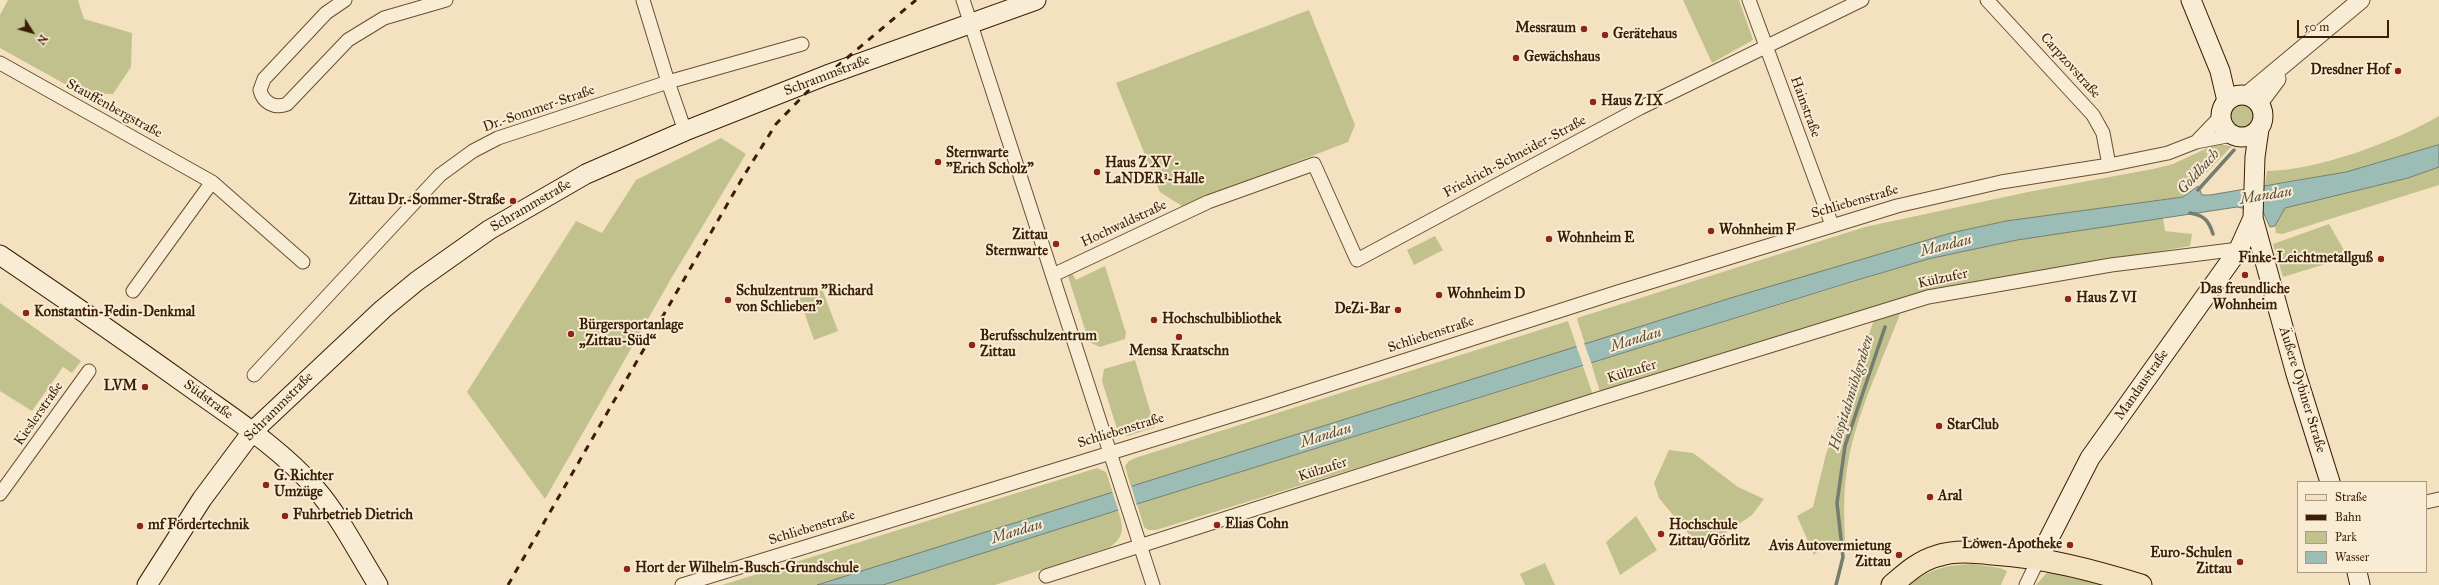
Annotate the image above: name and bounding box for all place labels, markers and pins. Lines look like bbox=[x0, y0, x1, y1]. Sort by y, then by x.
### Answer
place label: Messraum bbox=[1515, 21, 1576, 37]
marker: Messraum bbox=[1579, 24, 1589, 34]
place label: Gerätehaus bbox=[1613, 27, 1677, 43]
marker: Gerätehaus bbox=[1600, 30, 1610, 40]
place label: Gewächshaus bbox=[1524, 50, 1600, 66]
marker: Gewächshaus bbox=[1511, 53, 1521, 63]
place label: Dresdner Hof bbox=[2310, 63, 2390, 79]
marker: Dresdner Hof bbox=[2393, 66, 2403, 76]
place label: Haus Z IX bbox=[1601, 94, 1663, 110]
marker: Haus Z IX bbox=[1588, 97, 1598, 107]
place label: Sternwarte "Erich Scholz" bbox=[946, 146, 1034, 178]
place label: Haus Z XV - LaNDER³-Halle bbox=[1105, 156, 1204, 188]
marker: Sternwarte "Erich Scholz" bbox=[933, 157, 943, 167]
marker: Haus Z XV - LaNDER³-Halle bbox=[1092, 167, 1102, 177]
place label: Zittau Dr.-Sommer-Straße bbox=[349, 193, 505, 209]
marker: Zittau Dr.-Sommer-Straße bbox=[508, 196, 518, 206]
place label: Wohnheim F bbox=[1719, 223, 1796, 239]
marker: Wohnheim F bbox=[1706, 226, 1716, 236]
place label: Zittau Sternwarte bbox=[985, 228, 1048, 260]
place label: Wohnheim E bbox=[1557, 231, 1634, 247]
marker: Wohnheim E bbox=[1544, 234, 1554, 244]
marker: Zittau Sternwarte bbox=[1051, 239, 1061, 249]
place label: Finke-Leichtmetallguß bbox=[2239, 251, 2373, 267]
marker: Finke-Leichtmetallguß bbox=[2376, 254, 2386, 264]
marker: Das freundliche Wohnheim bbox=[2240, 270, 2250, 280]
place label: Das freundliche Wohnheim bbox=[2200, 282, 2290, 314]
place label: Schulzentrum "Richard von Schlieben" bbox=[736, 284, 873, 316]
place label: Wohnheim D bbox=[1447, 287, 1525, 303]
marker: Wohnheim D bbox=[1434, 290, 1444, 300]
place label: Haus Z VI bbox=[2076, 291, 2137, 307]
marker: Haus Z VI bbox=[2063, 294, 2073, 304]
marker: Schulzentrum "Richard von Schlieben" bbox=[723, 295, 733, 305]
place label: DeZi-Bar bbox=[1335, 302, 1390, 318]
place label: Konstantin-Fedin-Denkmal bbox=[34, 305, 195, 321]
marker: DeZi-Bar bbox=[1393, 305, 1403, 315]
marker: Konstantin-Fedin-Denkmal bbox=[21, 308, 31, 318]
place label: Hochschulbibliothek bbox=[1162, 312, 1282, 328]
marker: Hochschulbibliothek bbox=[1149, 315, 1159, 325]
place label: Bürgersportanlage „Zittau-Süd“ bbox=[579, 318, 684, 350]
marker: Bürgersportanlage „Zittau-Süd“ bbox=[566, 329, 576, 339]
place label: Berufsschulzentrum Zittau bbox=[980, 329, 1097, 362]
marker: Mensa Kraatschn bbox=[1174, 332, 1184, 342]
marker: Berufsschulzentrum Zittau bbox=[967, 340, 977, 350]
place label: Mensa Kraatschn bbox=[1129, 344, 1229, 360]
place label: LVM bbox=[104, 379, 137, 395]
marker: LVM bbox=[140, 382, 150, 392]
place label: StarClub bbox=[1947, 418, 1999, 434]
marker: StarClub bbox=[1934, 421, 1944, 431]
place label: G. Richter Umzüge bbox=[274, 469, 333, 502]
marker: G. Richter Umzüge bbox=[261, 480, 271, 490]
place label: Aral bbox=[1938, 489, 1962, 505]
marker: Aral bbox=[1925, 492, 1935, 502]
place label: Fuhrbetrieb Dietrich bbox=[293, 508, 413, 524]
marker: Fuhrbetrieb Dietrich bbox=[280, 511, 290, 521]
place label: Elias Cohn bbox=[1225, 517, 1289, 533]
place label: mf Fördertechnik bbox=[148, 518, 249, 534]
place label: Hochschule Zittau/Görlitz bbox=[1669, 518, 1750, 550]
marker: Elias Cohn bbox=[1212, 520, 1222, 530]
marker: mf Fördertechnik bbox=[135, 521, 145, 531]
marker: Hochschule Zittau/Görlitz bbox=[1656, 529, 1666, 539]
place label: Löwen-Apotheke bbox=[1962, 537, 2062, 553]
place label: Avis Autovermietung Zittau bbox=[1769, 539, 1891, 572]
marker: Löwen-Apotheke bbox=[2065, 540, 2075, 550]
place label: Euro-Schulen Zittau bbox=[2150, 546, 2232, 578]
marker: Avis Autovermietung Zittau bbox=[1894, 550, 1904, 560]
marker: Euro-Schulen Zittau bbox=[2235, 557, 2245, 567]
place label: Hort der Wilhelm-Busch-Grundschule bbox=[635, 561, 859, 577]
marker: Hort der Wilhelm-Busch-Grundschule bbox=[622, 564, 632, 574]

